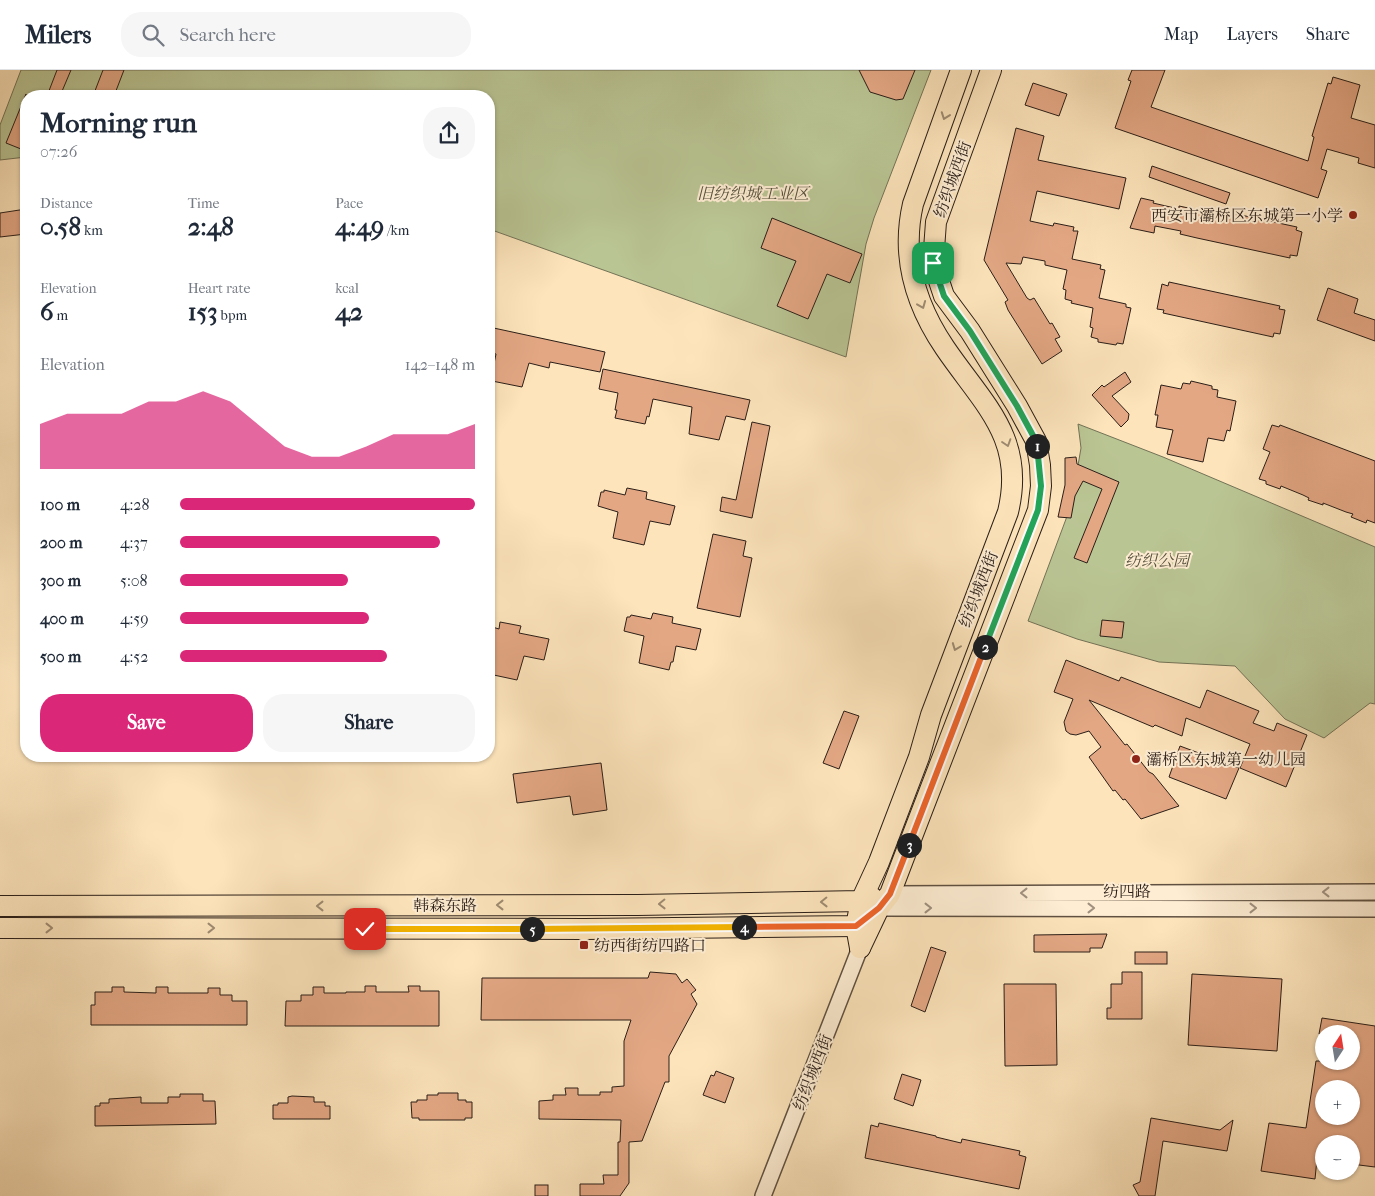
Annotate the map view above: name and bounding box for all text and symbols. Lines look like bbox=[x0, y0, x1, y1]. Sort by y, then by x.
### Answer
search box bbox=[121, 12, 471, 57]
text: Milers bbox=[25, 21, 91, 49]
icon: search bbox=[139, 21, 167, 49]
text: Search here bbox=[179, 24, 276, 46]
text: Map bbox=[1164, 24, 1198, 45]
text: Layers bbox=[1226, 24, 1278, 45]
text: Share bbox=[1306, 24, 1350, 45]
text: Morning run bbox=[40, 106, 197, 139]
button: share bbox=[423, 107, 475, 159]
one-way arrow bbox=[941, 111, 951, 120]
street label: 纺织城西街 bbox=[930, 138, 975, 220]
text: 07:26 bbox=[40, 142, 77, 161]
park label: 旧纺织城工业区 bbox=[697, 184, 811, 203]
text: Distance bbox=[40, 195, 93, 212]
text: Time bbox=[188, 195, 219, 212]
text: Pace bbox=[335, 195, 363, 212]
place label: 西安市灞桥区东城第一小学 bbox=[1151, 206, 1343, 225]
marker: 西安市灞桥区东城第一小学 bbox=[1347, 209, 1359, 221]
text: 0.58 bbox=[40, 212, 81, 241]
text: 2:48 bbox=[188, 212, 234, 241]
text: 4:49 bbox=[335, 212, 384, 241]
text: km bbox=[81, 222, 103, 239]
text: /km bbox=[384, 222, 409, 239]
pin bbox=[912, 242, 954, 284]
icon: arrive bbox=[919, 249, 947, 277]
text: Elevation bbox=[40, 280, 97, 297]
text: Heart rate bbox=[188, 280, 250, 297]
text: kcal bbox=[335, 280, 359, 297]
text: 6 bbox=[40, 297, 54, 326]
text: 153 bbox=[188, 297, 218, 326]
text: 42 bbox=[335, 297, 363, 326]
one-way arrow bbox=[916, 301, 926, 309]
text: m bbox=[54, 307, 68, 324]
text: bpm bbox=[218, 307, 247, 324]
text: Elevation bbox=[40, 355, 105, 374]
text: 142–148 m bbox=[405, 355, 475, 374]
pin: 1 bbox=[1024, 434, 1050, 458]
one-way arrow bbox=[1001, 438, 1011, 447]
text: 1 bbox=[1035, 438, 1040, 455]
text: 100 m bbox=[40, 495, 80, 514]
text: 4:28 bbox=[120, 495, 150, 514]
text: 200 m bbox=[40, 533, 83, 552]
text: 4:37 bbox=[120, 533, 148, 552]
street label: 纺织城西街 bbox=[955, 548, 1002, 630]
park label: 纺织公园 bbox=[1125, 551, 1192, 570]
text: 300 m bbox=[40, 571, 81, 590]
text: 5:08 bbox=[120, 571, 148, 590]
text: 400 m bbox=[40, 609, 84, 628]
text: 4:59 bbox=[120, 609, 149, 628]
pin: 2 bbox=[972, 634, 998, 660]
text: 2 bbox=[982, 639, 989, 656]
one-way arrow bbox=[952, 643, 962, 651]
text: 500 m bbox=[40, 647, 81, 666]
text: 4:52 bbox=[120, 647, 148, 666]
button: Save bbox=[40, 694, 253, 752]
button: Share bbox=[263, 694, 475, 752]
place label: 灞桥区东城第一幼儿园 bbox=[1146, 750, 1306, 769]
marker: 灞桥区东城第一幼儿园 bbox=[1130, 753, 1142, 765]
pin: 3 bbox=[896, 832, 922, 858]
text: 3 bbox=[907, 837, 912, 854]
street label: 纺四路 bbox=[1103, 882, 1151, 901]
one-way arrow bbox=[1322, 887, 1330, 897]
one-way arrow bbox=[1020, 888, 1028, 898]
street label: 韩森东路 bbox=[413, 896, 477, 915]
one-way arrow bbox=[820, 897, 828, 907]
one-way arrow bbox=[658, 899, 666, 910]
one-way arrow bbox=[315, 900, 323, 911]
one-way arrow bbox=[495, 900, 503, 910]
one-way arrow bbox=[924, 903, 932, 913]
one-way arrow bbox=[1087, 903, 1095, 913]
one-way arrow bbox=[1250, 903, 1257, 913]
pin bbox=[344, 908, 386, 950]
pin: 4 bbox=[732, 914, 756, 940]
icon: check bbox=[351, 915, 379, 943]
pin: 5 bbox=[520, 916, 544, 942]
text: 4 bbox=[740, 919, 749, 936]
text: 5 bbox=[529, 921, 536, 938]
one-way arrow bbox=[45, 923, 53, 933]
one-way arrow bbox=[208, 923, 215, 933]
place label: 纺西街纺四路口 bbox=[594, 936, 706, 955]
marker: 纺西街纺四路口 bbox=[578, 939, 590, 951]
north arrow bbox=[1315, 1025, 1360, 1070]
map controls bbox=[1315, 1025, 1360, 1180]
street label: 纺织城西街 bbox=[789, 1031, 836, 1113]
button: + bbox=[1315, 1080, 1360, 1125]
button: − bbox=[1315, 1135, 1360, 1180]

